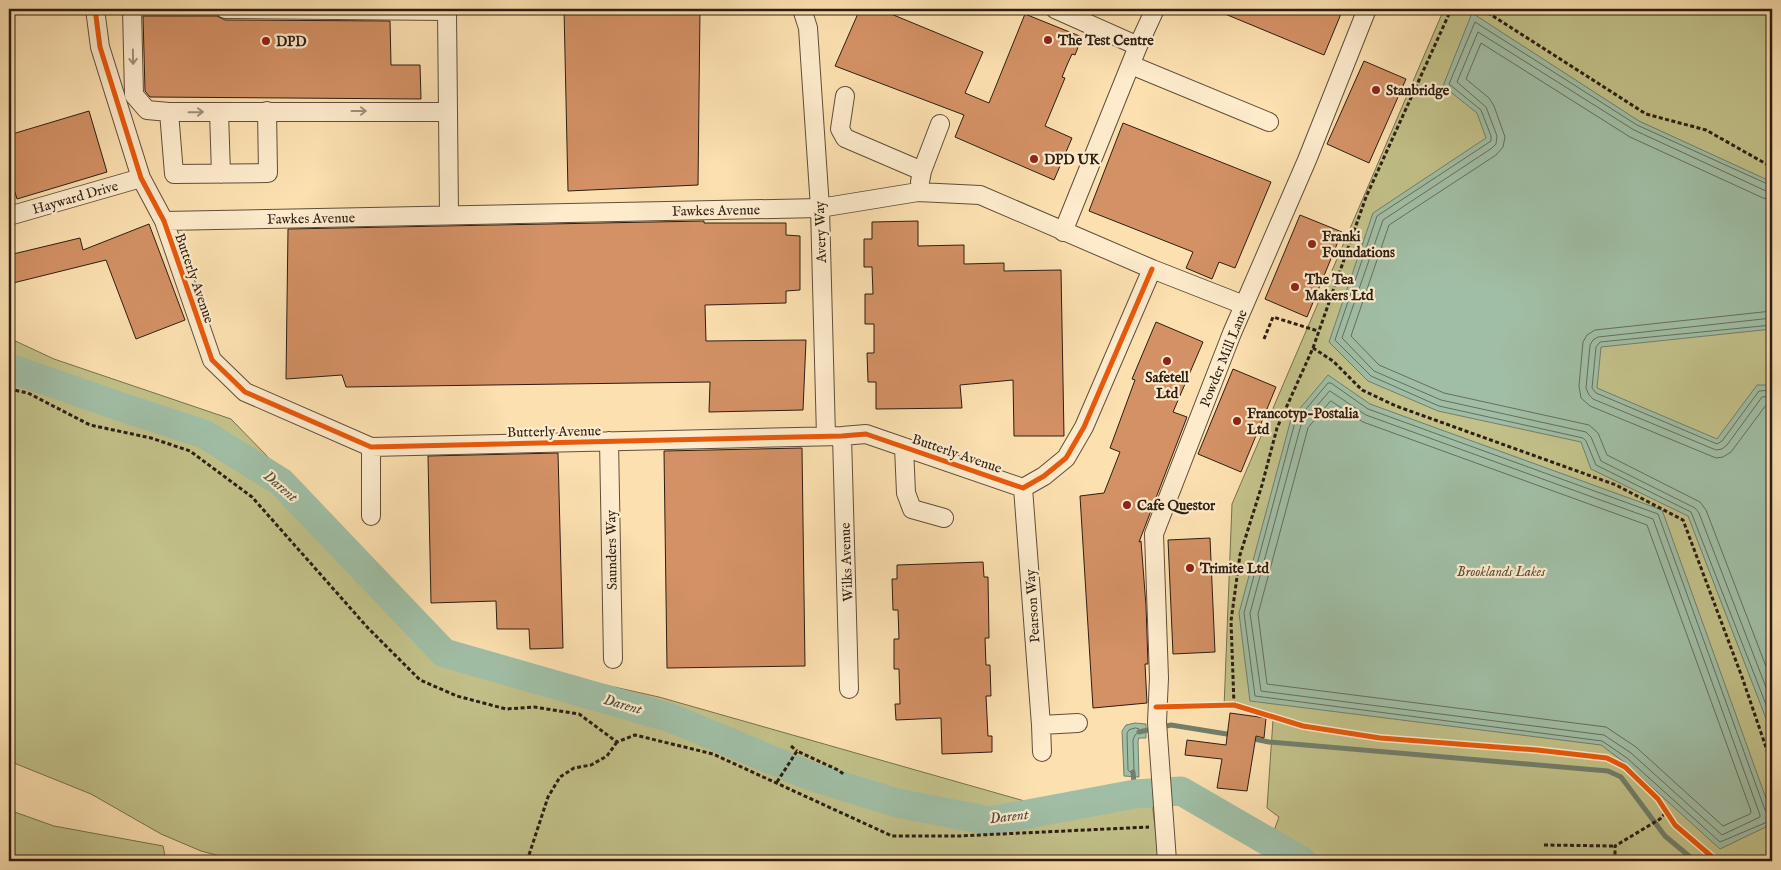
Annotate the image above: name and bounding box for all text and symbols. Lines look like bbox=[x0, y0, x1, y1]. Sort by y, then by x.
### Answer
place label: The Test Centre bbox=[1057, 32, 1154, 50]
place label: DPD bbox=[276, 33, 306, 51]
marker: The Test Centre bbox=[1042, 34, 1054, 46]
marker: DPD bbox=[260, 35, 272, 47]
one-way arrow bbox=[128, 49, 138, 65]
place label: Stanbridge bbox=[1386, 82, 1450, 100]
marker: Stanbridge bbox=[1370, 84, 1382, 96]
one-way arrow bbox=[350, 106, 366, 116]
one-way arrow bbox=[188, 107, 204, 117]
place label: DPD UK bbox=[1044, 151, 1100, 169]
marker: DPD UK bbox=[1028, 153, 1040, 165]
street label: Hayward Drive bbox=[30, 177, 121, 219]
street label: Fawkes Avenue bbox=[672, 201, 761, 221]
street label: Avery Way bbox=[811, 201, 831, 264]
street label: Fawkes Avenue bbox=[267, 209, 356, 229]
place label: Franki Foundations bbox=[1322, 228, 1395, 262]
street label: Butterly Avenue bbox=[170, 231, 218, 326]
marker: Franki Foundations bbox=[1306, 238, 1318, 250]
place label: The Tea Makers Ltd bbox=[1304, 271, 1374, 305]
marker: The Tea Makers Ltd bbox=[1289, 281, 1301, 293]
street label: Powder Mill Lane bbox=[1196, 306, 1252, 410]
marker: Safetell Ltd bbox=[1161, 355, 1173, 367]
place label: Safetell Ltd bbox=[1145, 369, 1190, 403]
place label: Francotyp-Postalia Ltd bbox=[1247, 405, 1359, 439]
marker: Francotyp-Postalia Ltd bbox=[1231, 415, 1243, 427]
street label: Butterly Avenue bbox=[507, 422, 602, 442]
street label: Butterly Avenue bbox=[909, 430, 1005, 478]
water label: Darent bbox=[260, 467, 303, 507]
place label: Cafe Questor bbox=[1137, 497, 1216, 515]
marker: Cafe Questor bbox=[1121, 499, 1133, 511]
street label: Saunders Way bbox=[602, 510, 622, 590]
street label: Wilks Avenue bbox=[837, 522, 857, 602]
place label: Trimite Ltd bbox=[1199, 560, 1270, 578]
marker: Trimite Ltd bbox=[1184, 562, 1196, 574]
park label: Brooklands Lakes bbox=[1457, 563, 1546, 581]
street label: Pearson Way bbox=[1021, 568, 1045, 643]
water label: Darent bbox=[601, 690, 645, 719]
water label: Darent bbox=[988, 805, 1031, 828]

